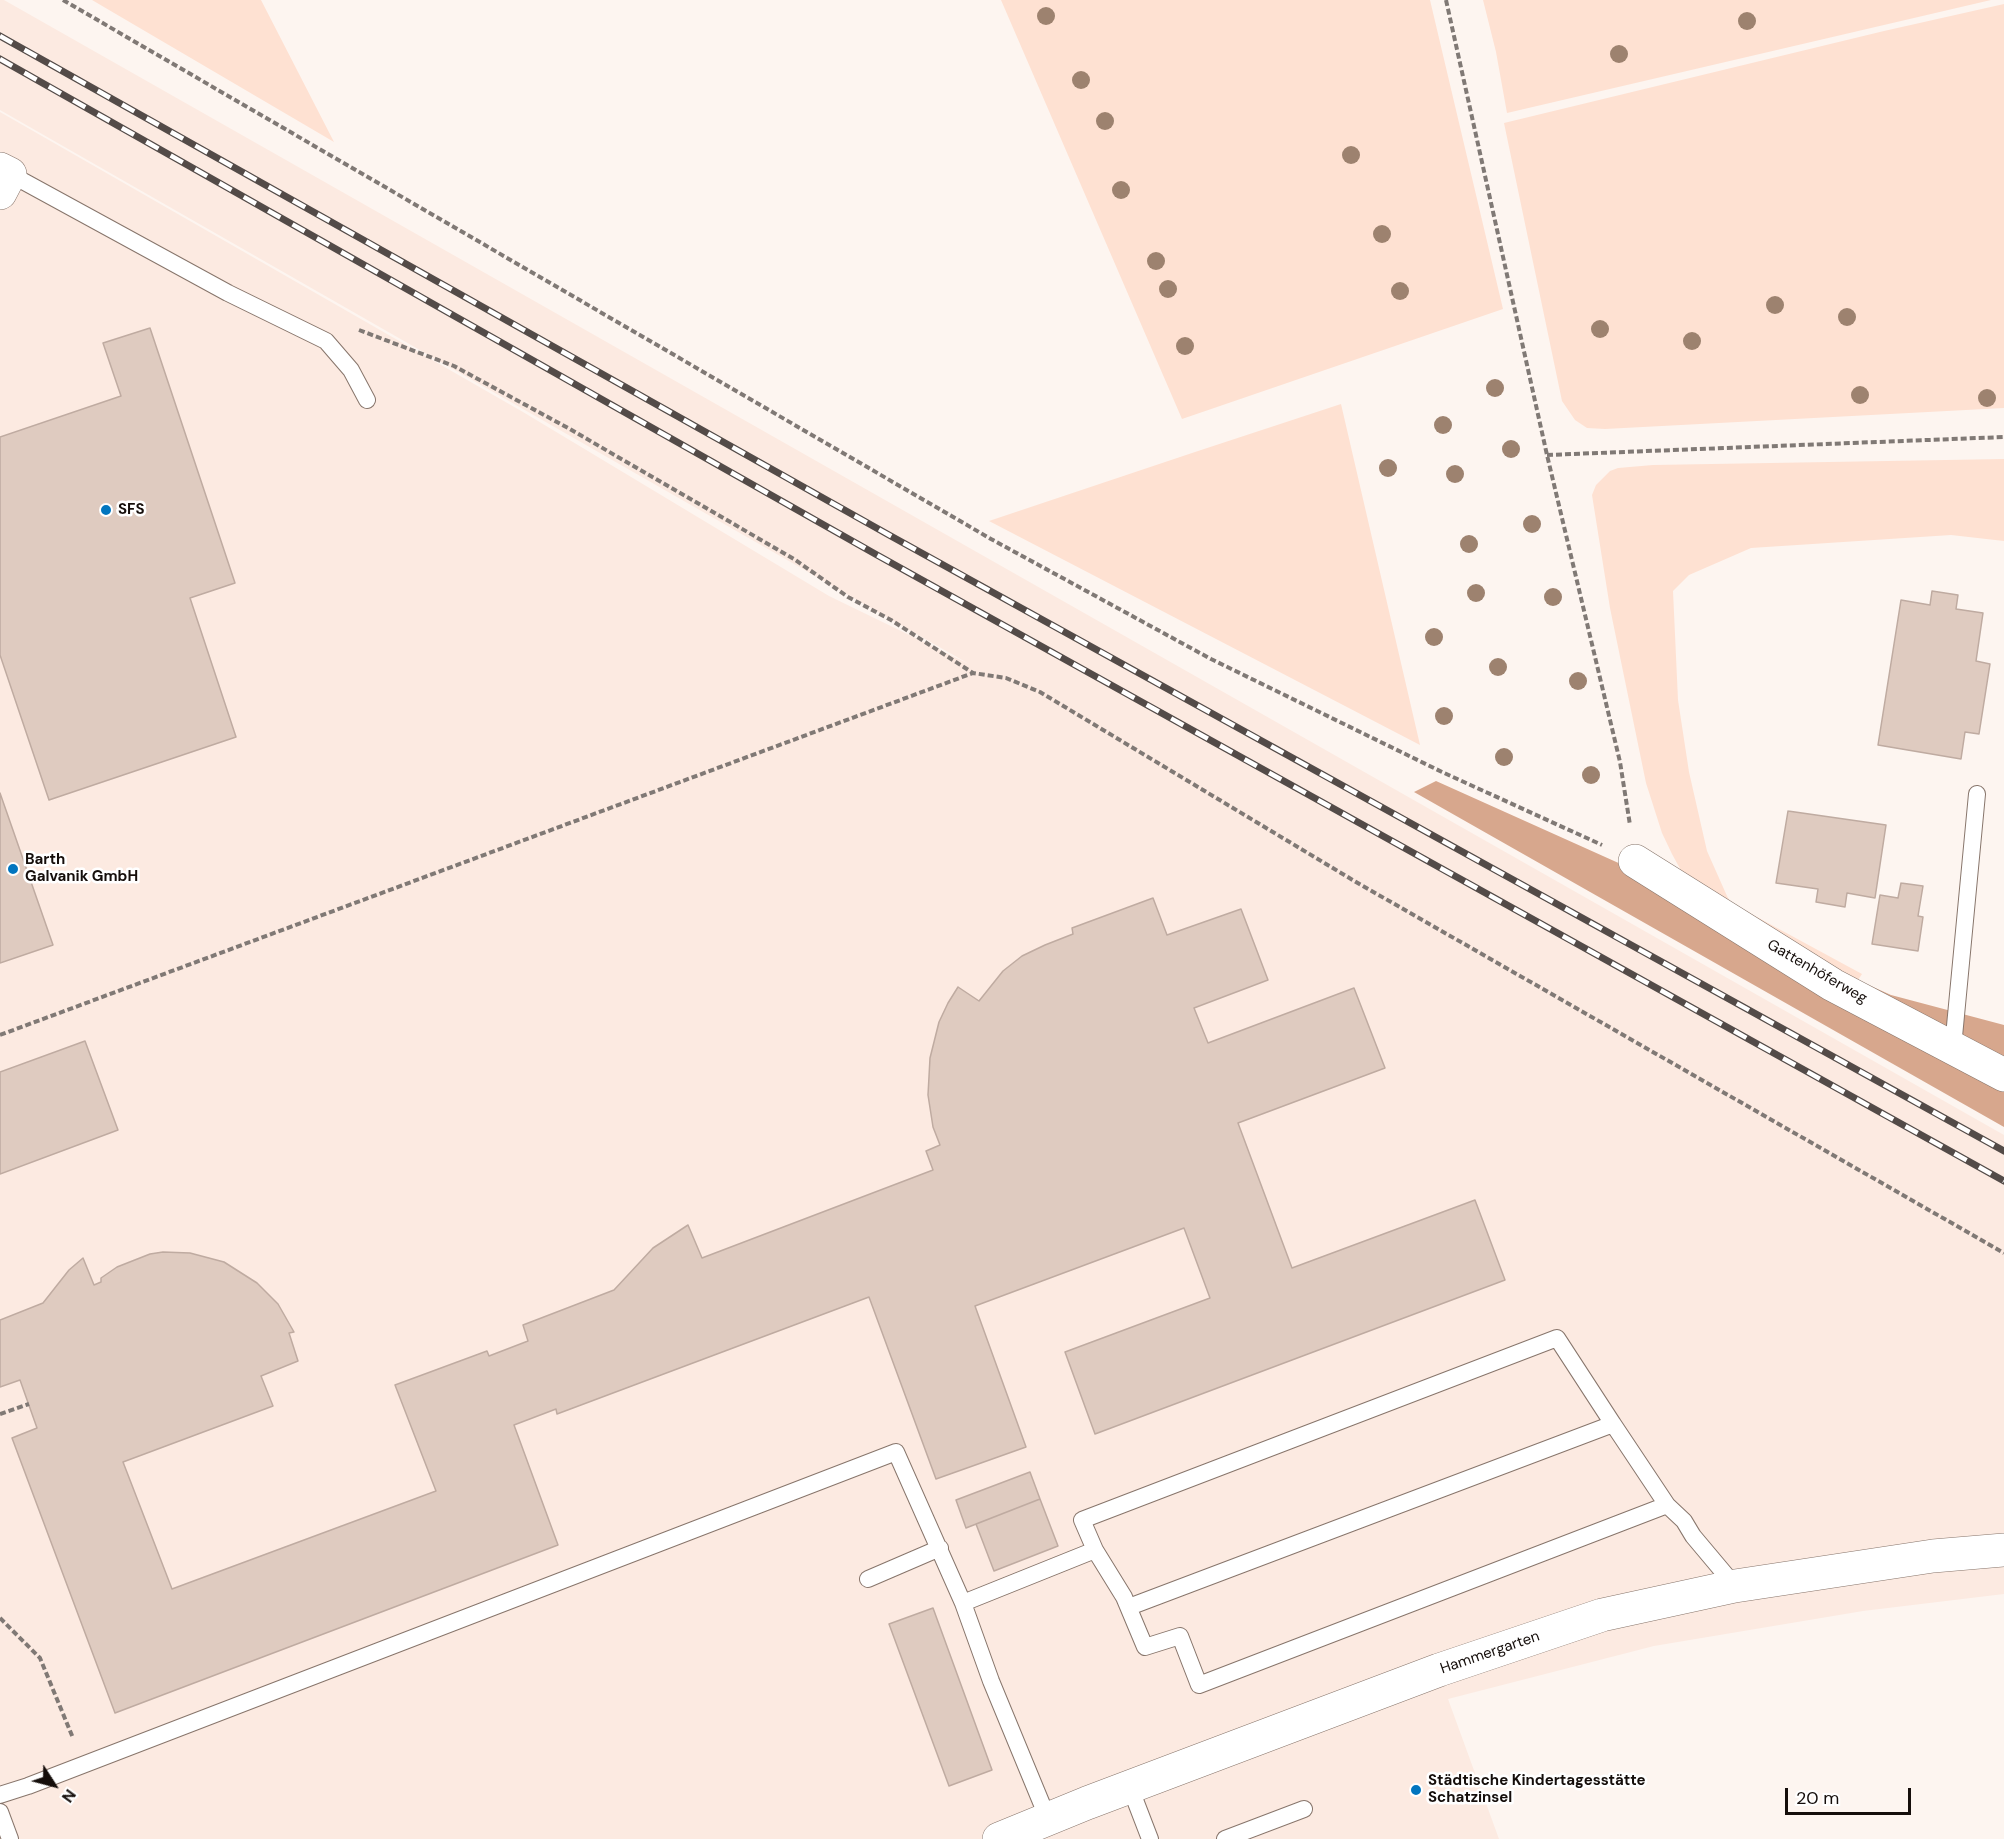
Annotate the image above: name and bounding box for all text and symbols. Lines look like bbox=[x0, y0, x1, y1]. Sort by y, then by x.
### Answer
place label: SFS bbox=[118, 501, 144, 519]
marker: SFS bbox=[99, 503, 113, 517]
place label: Barth Galvanik GmbH bbox=[25, 851, 138, 886]
marker: Barth Galvanik GmbH bbox=[6, 862, 20, 876]
street label: Gattenhöferweg bbox=[1764, 936, 1870, 1008]
street label: Hammergarten bbox=[1438, 1628, 1542, 1678]
north arrow bbox=[24, 1755, 84, 1815]
place label: Städtische Kindertagesstätte Schatzinsel bbox=[1428, 1772, 1646, 1807]
scale bar bbox=[1788, 1776, 1914, 1814]
marker: Städtische Kindertagesstätte Schatzinsel bbox=[1409, 1783, 1423, 1797]
text: N bbox=[57, 1785, 81, 1807]
text: 20 m bbox=[1796, 1786, 1839, 1810]

